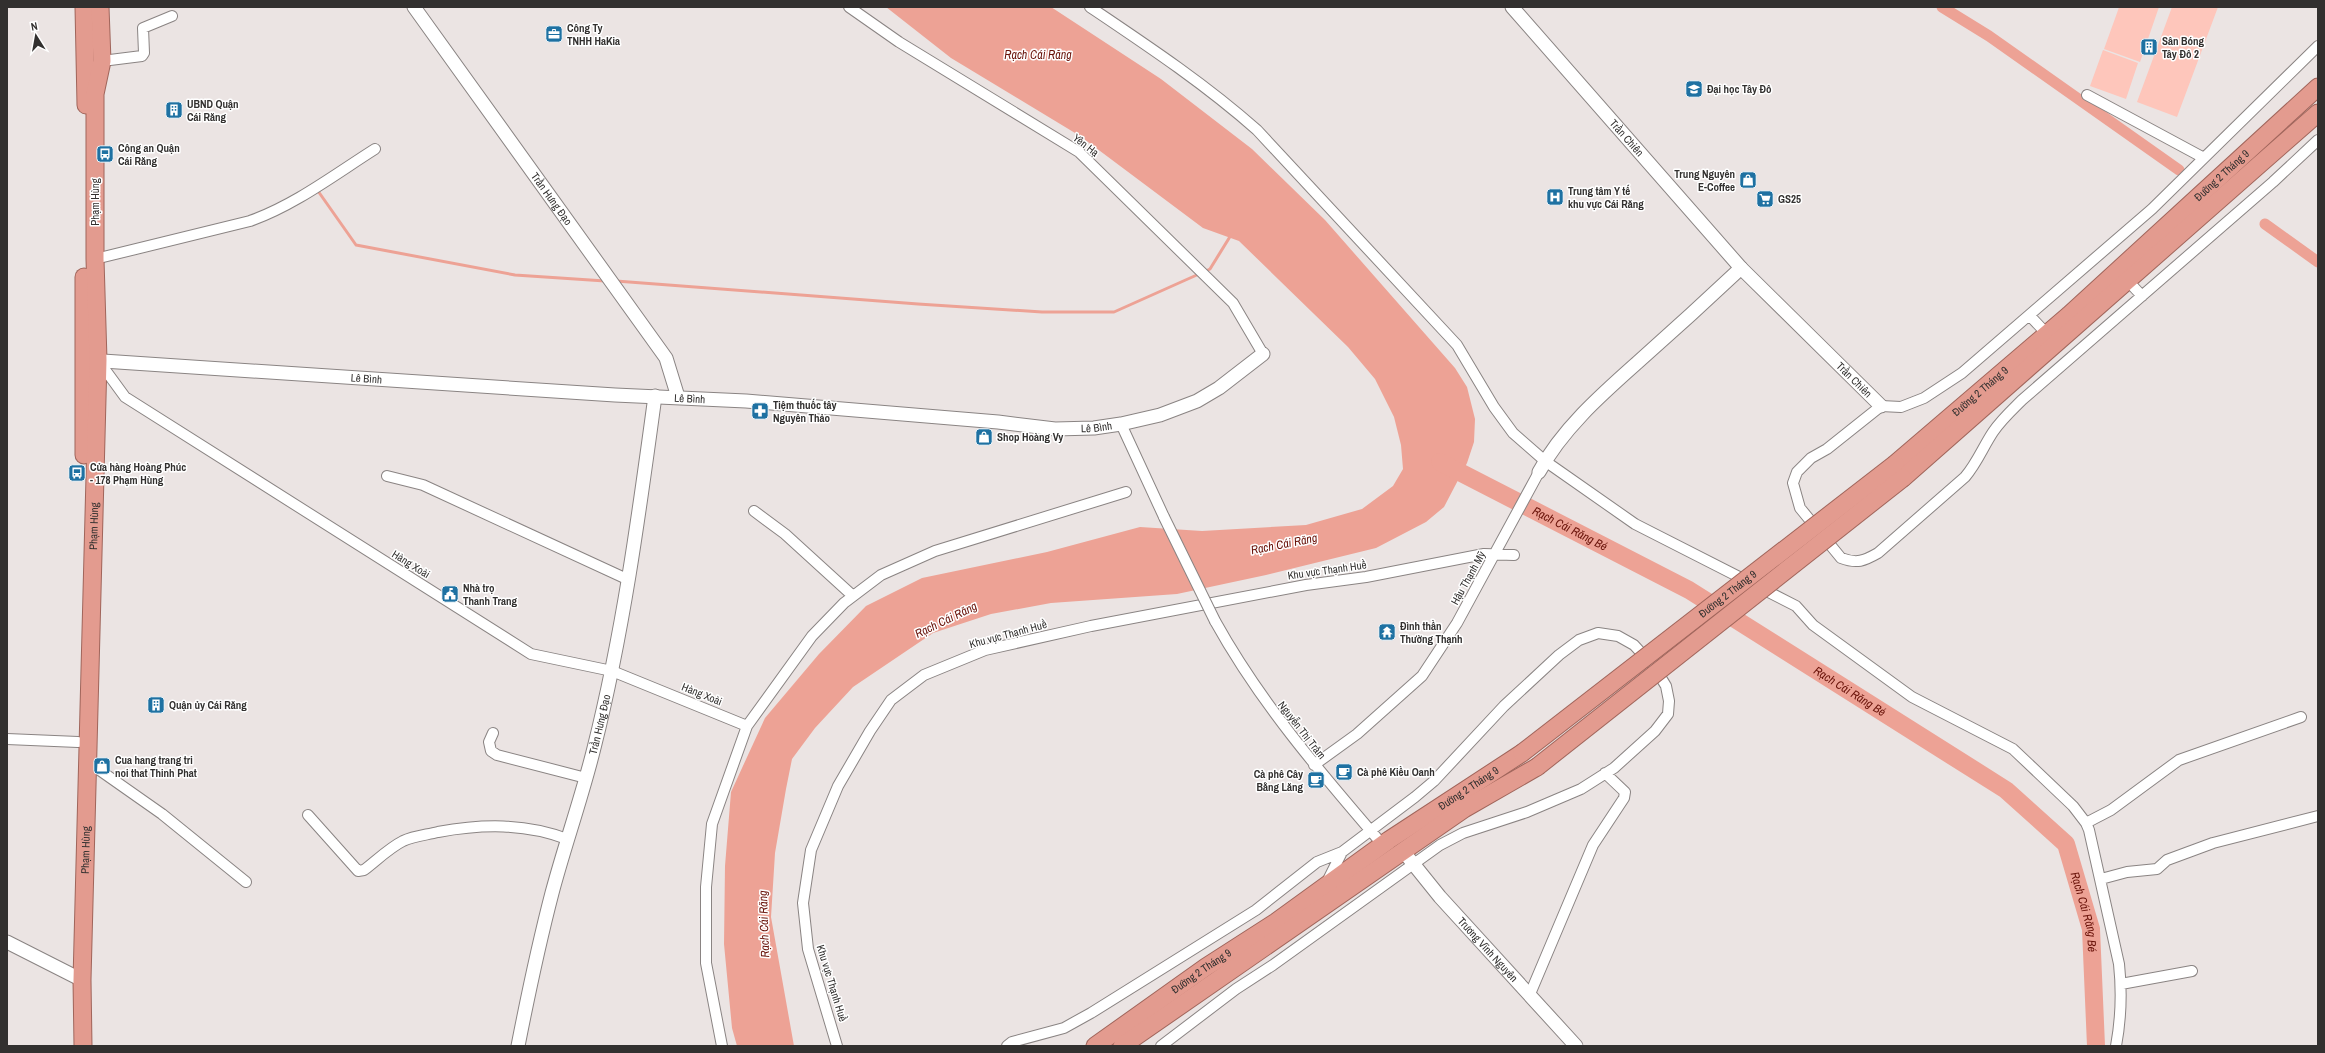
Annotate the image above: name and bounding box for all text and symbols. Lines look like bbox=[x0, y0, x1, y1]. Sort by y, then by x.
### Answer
north arrow bbox=[16, 16, 56, 56]
text: N bbox=[30, 19, 39, 34]
place label: Công Ty TNHH HaKia bbox=[567, 21, 620, 48]
office icon: Công Ty TNHH HaKia bbox=[544, 24, 564, 44]
place label: Sân Bóng Tây Đô 2 bbox=[2162, 34, 2205, 61]
building icon: Sân Bóng Tây Đô 2 bbox=[2139, 37, 2159, 57]
water label: Rạch Cái Răng bbox=[1004, 47, 1072, 63]
school or university icon: Đại học Tây Đô bbox=[1684, 79, 1704, 99]
place label: Đại học Tây Đô bbox=[1707, 82, 1772, 96]
place label: UBND Quận Cái Răng bbox=[187, 97, 239, 124]
building icon: UBND Quận Cái Răng bbox=[164, 100, 184, 120]
street label: Trần Chiên bbox=[1607, 116, 1647, 159]
street label: Yên Hạ bbox=[1070, 130, 1102, 160]
place label: Công an Quận Cái Răng bbox=[118, 141, 180, 168]
bus stop icon: Công an Quận Cái Răng bbox=[95, 144, 115, 164]
street label: Đường 2 Tháng 9 bbox=[2191, 147, 2252, 204]
place label: Trung Nguyên E-Coffee bbox=[1674, 167, 1735, 194]
street label: Trần Hưng Đạo bbox=[528, 170, 575, 228]
shop icon: Trung Nguyên E-Coffee bbox=[1738, 170, 1758, 190]
street label: Phạm Hùng bbox=[88, 178, 102, 226]
place label: Trung tâm Y tế khu vực Cái Răng bbox=[1568, 184, 1644, 211]
hospital icon: Trung tâm Y tế khu vực Cái Răng bbox=[1545, 187, 1565, 207]
supermarket icon: GS25 bbox=[1755, 189, 1775, 209]
place label: GS25 bbox=[1778, 192, 1801, 206]
street label: Trần Chiên bbox=[1833, 359, 1875, 400]
street label: Đường 2 Tháng 9 bbox=[1949, 363, 2011, 419]
street label: Lê Bình bbox=[350, 370, 382, 387]
street label: Lê Bình bbox=[674, 391, 706, 406]
place label: Tiệm thuốc tây Nguyên Thảo bbox=[773, 398, 837, 425]
pharmacy icon: Tiệm thuốc tây Nguyên Thảo bbox=[750, 401, 770, 421]
street label: Lê Bình bbox=[1081, 418, 1113, 435]
shop icon: Shop Hoàng Vy bbox=[974, 427, 994, 447]
place label: Shop Hoàng Vy bbox=[997, 430, 1063, 444]
place label: Cửa hàng Hoàng Phúc - 178 Phạm Hùng bbox=[90, 460, 186, 487]
bus stop icon: Cửa hàng Hoàng Phúc - 178 Phạm Hùng bbox=[67, 463, 87, 483]
street label: Phạm Hùng bbox=[86, 502, 101, 550]
water label: Rạch Cái Răng Bé bbox=[1530, 503, 1611, 555]
water label: Rạch Cái Răng bbox=[1249, 530, 1319, 558]
street label: Hàng Xoài bbox=[389, 547, 433, 581]
street label: Hậu Thạnh Mỹ bbox=[1448, 548, 1489, 607]
street label: Khu vực Thạnh Huề bbox=[1287, 558, 1367, 582]
street label: Đường 2 Tháng 9 bbox=[1696, 567, 1759, 621]
place label: Nhà trọ Thanh Trang bbox=[463, 581, 518, 608]
public building icon: Nhà trọ Thanh Trang bbox=[440, 584, 460, 604]
water label: Rạch Cái Răng bbox=[912, 598, 980, 642]
street label: Khu vực Thạnh Huề bbox=[968, 617, 1048, 651]
place label: Đình thần Thường Thạnh bbox=[1400, 619, 1463, 646]
temple icon: Đình thần Thường Thạnh bbox=[1377, 622, 1397, 642]
water label: Rạch Cái Răng Bé bbox=[1811, 663, 1889, 720]
street label: Hàng Xoài bbox=[680, 680, 724, 708]
street label: Trần Hưng Đạo bbox=[586, 693, 613, 756]
building icon: Quận ủy Cái Răng bbox=[146, 695, 166, 715]
place label: Quận ủy Cái Răng bbox=[169, 698, 247, 712]
street label: Nguyễn Thị Trâm bbox=[1275, 698, 1329, 762]
place label: Cua hang trang tri noi that Thinh Phat bbox=[115, 753, 197, 780]
shop icon: Cua hang trang tri noi that Thinh Phat bbox=[92, 756, 112, 776]
cafe icon: Cà phê Kiều Oanh bbox=[1334, 762, 1354, 782]
street label: Đường 2 Tháng 9 bbox=[1435, 763, 1501, 813]
place label: Cà phê Kiều Oanh bbox=[1357, 765, 1435, 779]
place label: Cà phê Cây Bằng Lăng bbox=[1254, 767, 1303, 794]
cafe icon: Cà phê Cây Bằng Lăng bbox=[1306, 770, 1326, 790]
street label: Phạm Hùng bbox=[78, 826, 93, 874]
water label: Rạch Cái Răng Bé bbox=[2067, 870, 2100, 953]
water label: Rạch Cái Răng bbox=[755, 890, 773, 958]
street label: Trương Vĩnh Nguyên bbox=[1455, 914, 1521, 985]
street label: Khu vực Thạnh Huề bbox=[814, 943, 850, 1023]
street label: Đường 2 Tháng 9 bbox=[1168, 946, 1234, 997]

